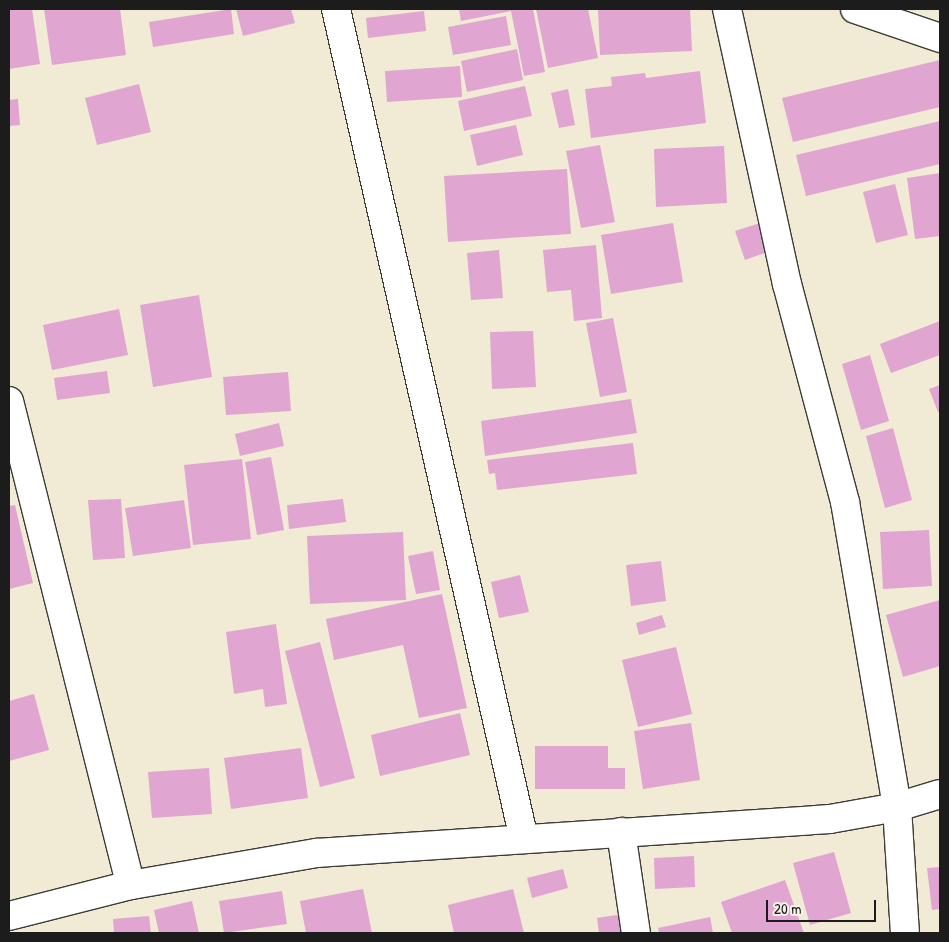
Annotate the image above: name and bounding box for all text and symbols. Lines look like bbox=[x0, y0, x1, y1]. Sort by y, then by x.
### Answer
scale bar bbox=[769, 890, 879, 922]
text: 20 m bbox=[774, 898, 801, 919]

